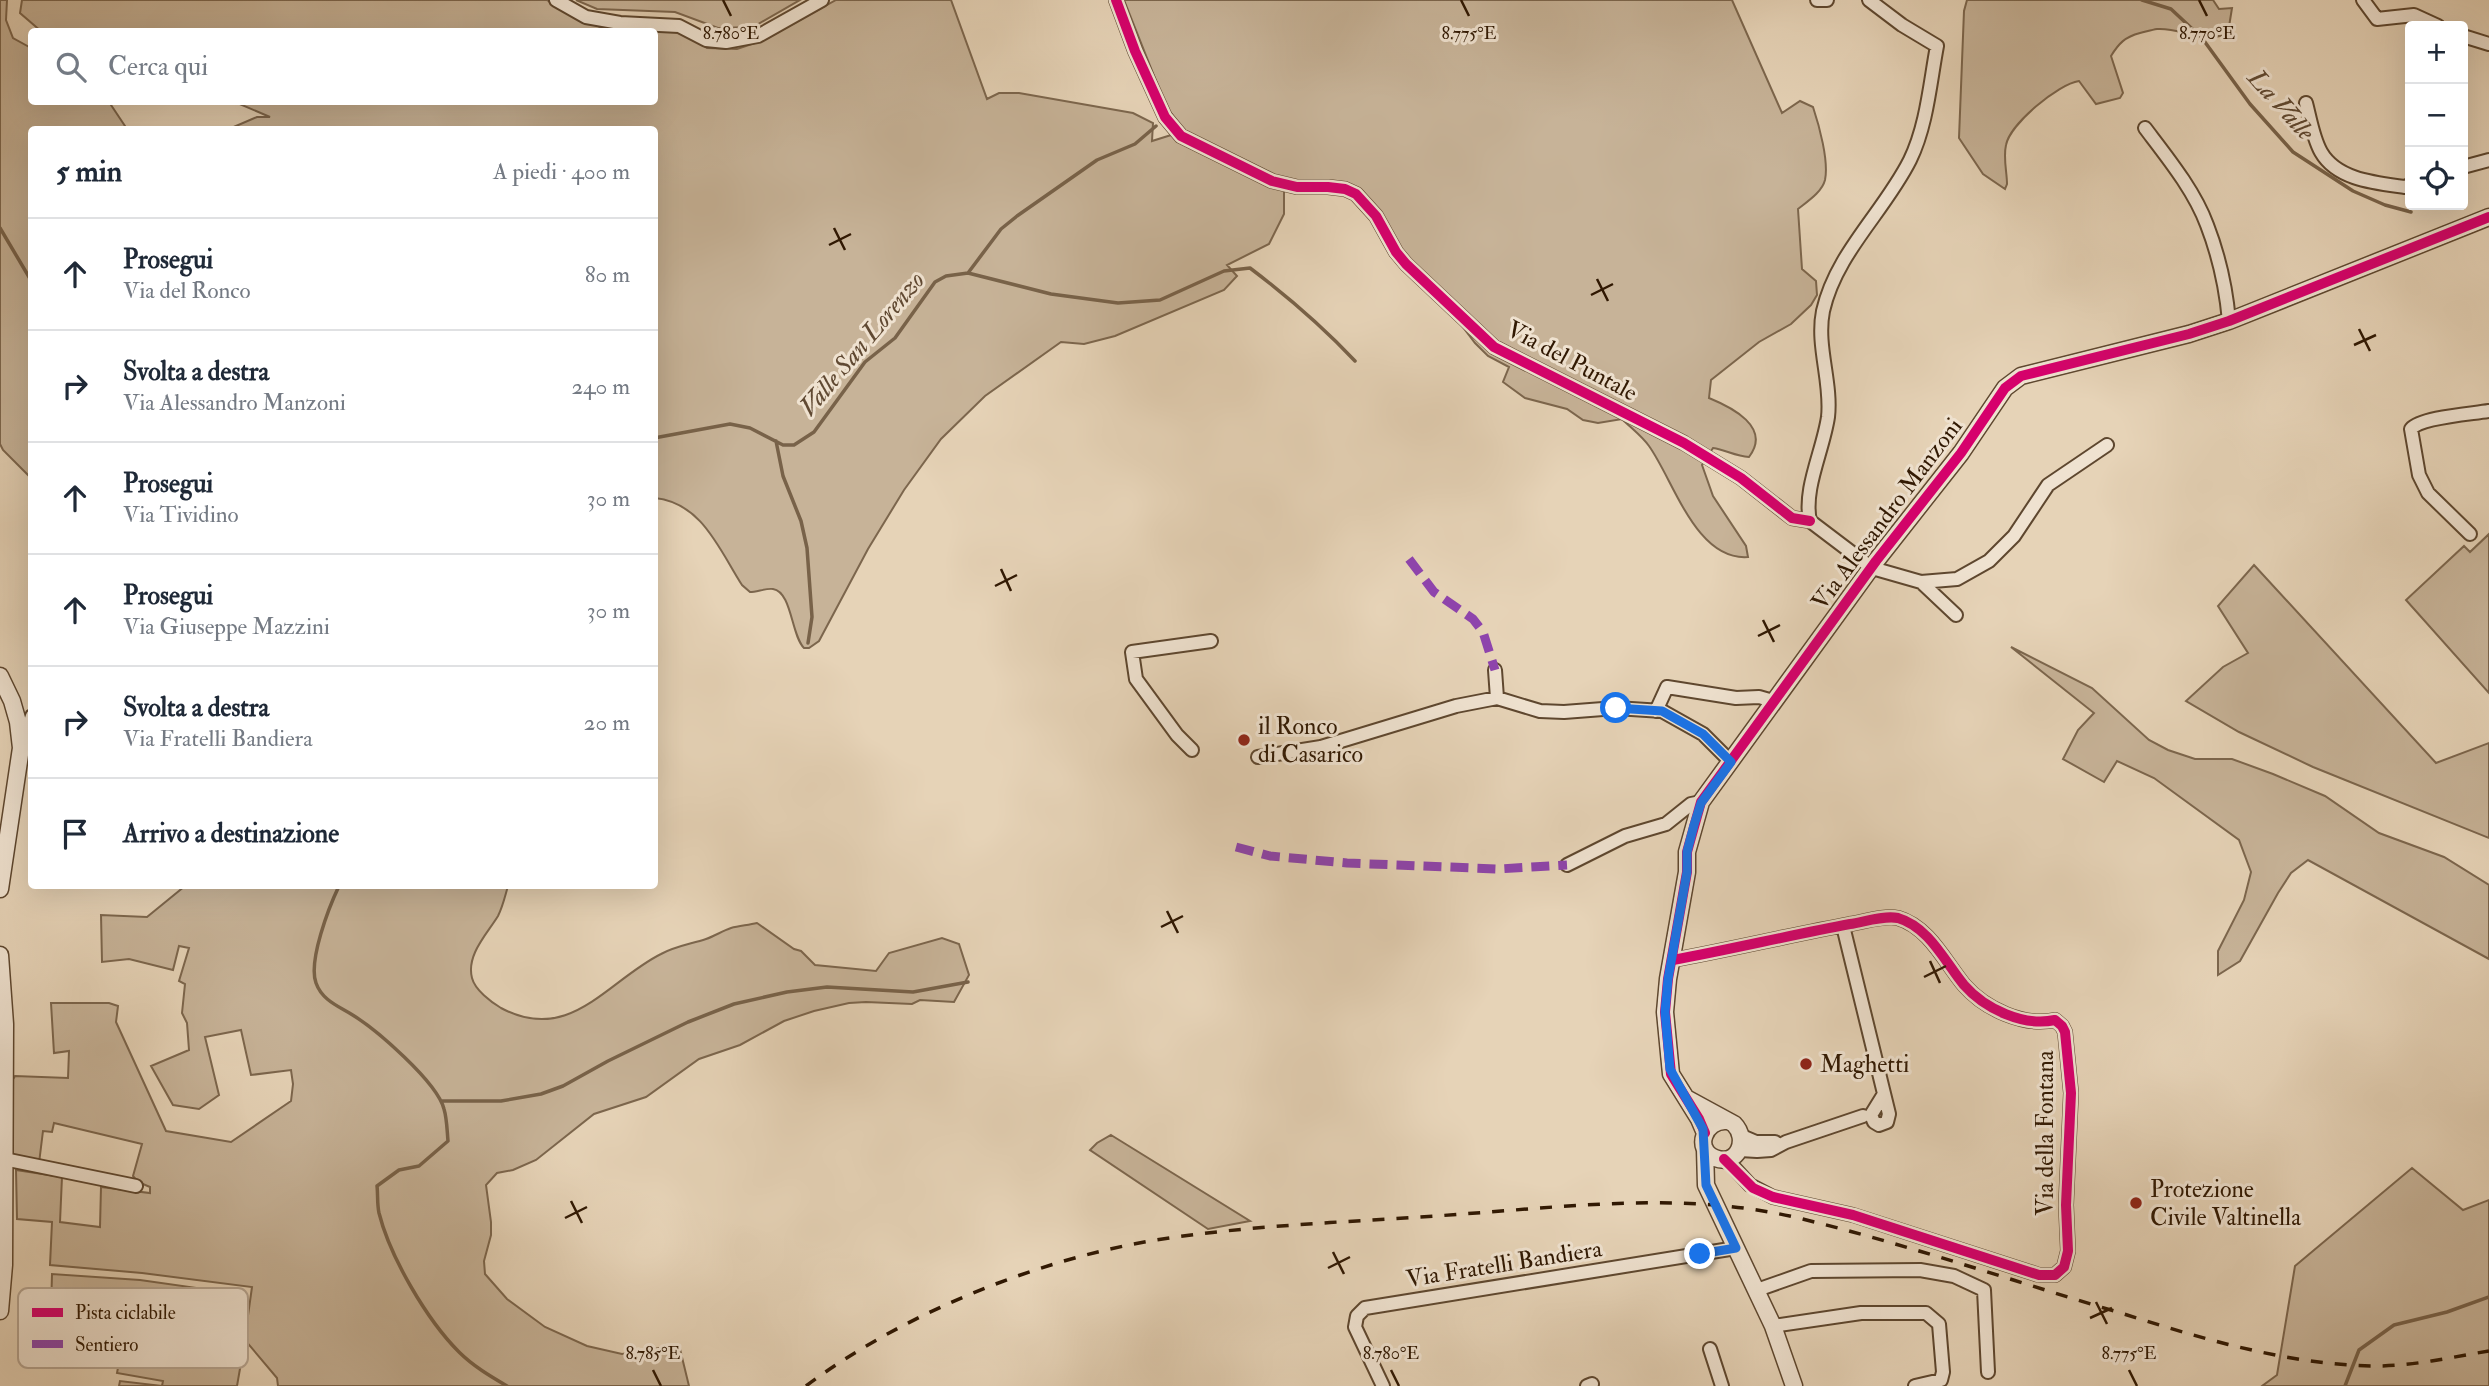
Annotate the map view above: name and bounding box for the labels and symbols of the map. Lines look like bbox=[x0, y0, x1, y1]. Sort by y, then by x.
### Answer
text: 8.780°E bbox=[703, 22, 759, 45]
text: 8.775°E bbox=[1442, 22, 1497, 45]
text: 8.770°E bbox=[2179, 22, 2235, 45]
water label: La Valle bbox=[2240, 62, 2322, 148]
water label: Valle San Lorenzo bbox=[792, 265, 932, 423]
street label: Via del Puntale bbox=[1501, 314, 1643, 408]
street label: Via Alessandro Manzoni bbox=[1805, 412, 1969, 616]
route start bbox=[1600, 692, 1631, 723]
place label: il Ronco di Casarico bbox=[1258, 711, 1363, 770]
marker: il Ronco di Casarico bbox=[1236, 732, 1252, 748]
place label: Maghetti bbox=[1820, 1049, 1909, 1080]
street label: Via della Fontana bbox=[2030, 1049, 2061, 1216]
marker: Maghetti bbox=[1798, 1056, 1814, 1072]
place label: Protezione Civile Valtinella bbox=[2150, 1174, 2302, 1233]
marker: Protezione Civile Valtinella bbox=[2128, 1195, 2144, 1211]
street label: Via Fratelli Bandiera bbox=[1404, 1233, 1605, 1295]
route end bbox=[1684, 1238, 1715, 1269]
legend bbox=[18, 1288, 248, 1368]
text: Pista ciclabile bbox=[75, 1301, 176, 1325]
text: Sentiero bbox=[75, 1333, 138, 1357]
text: 8.785°E bbox=[625, 1342, 681, 1365]
text: 8.780°E bbox=[1363, 1342, 1419, 1365]
text: 8.775°E bbox=[2102, 1342, 2157, 1365]

